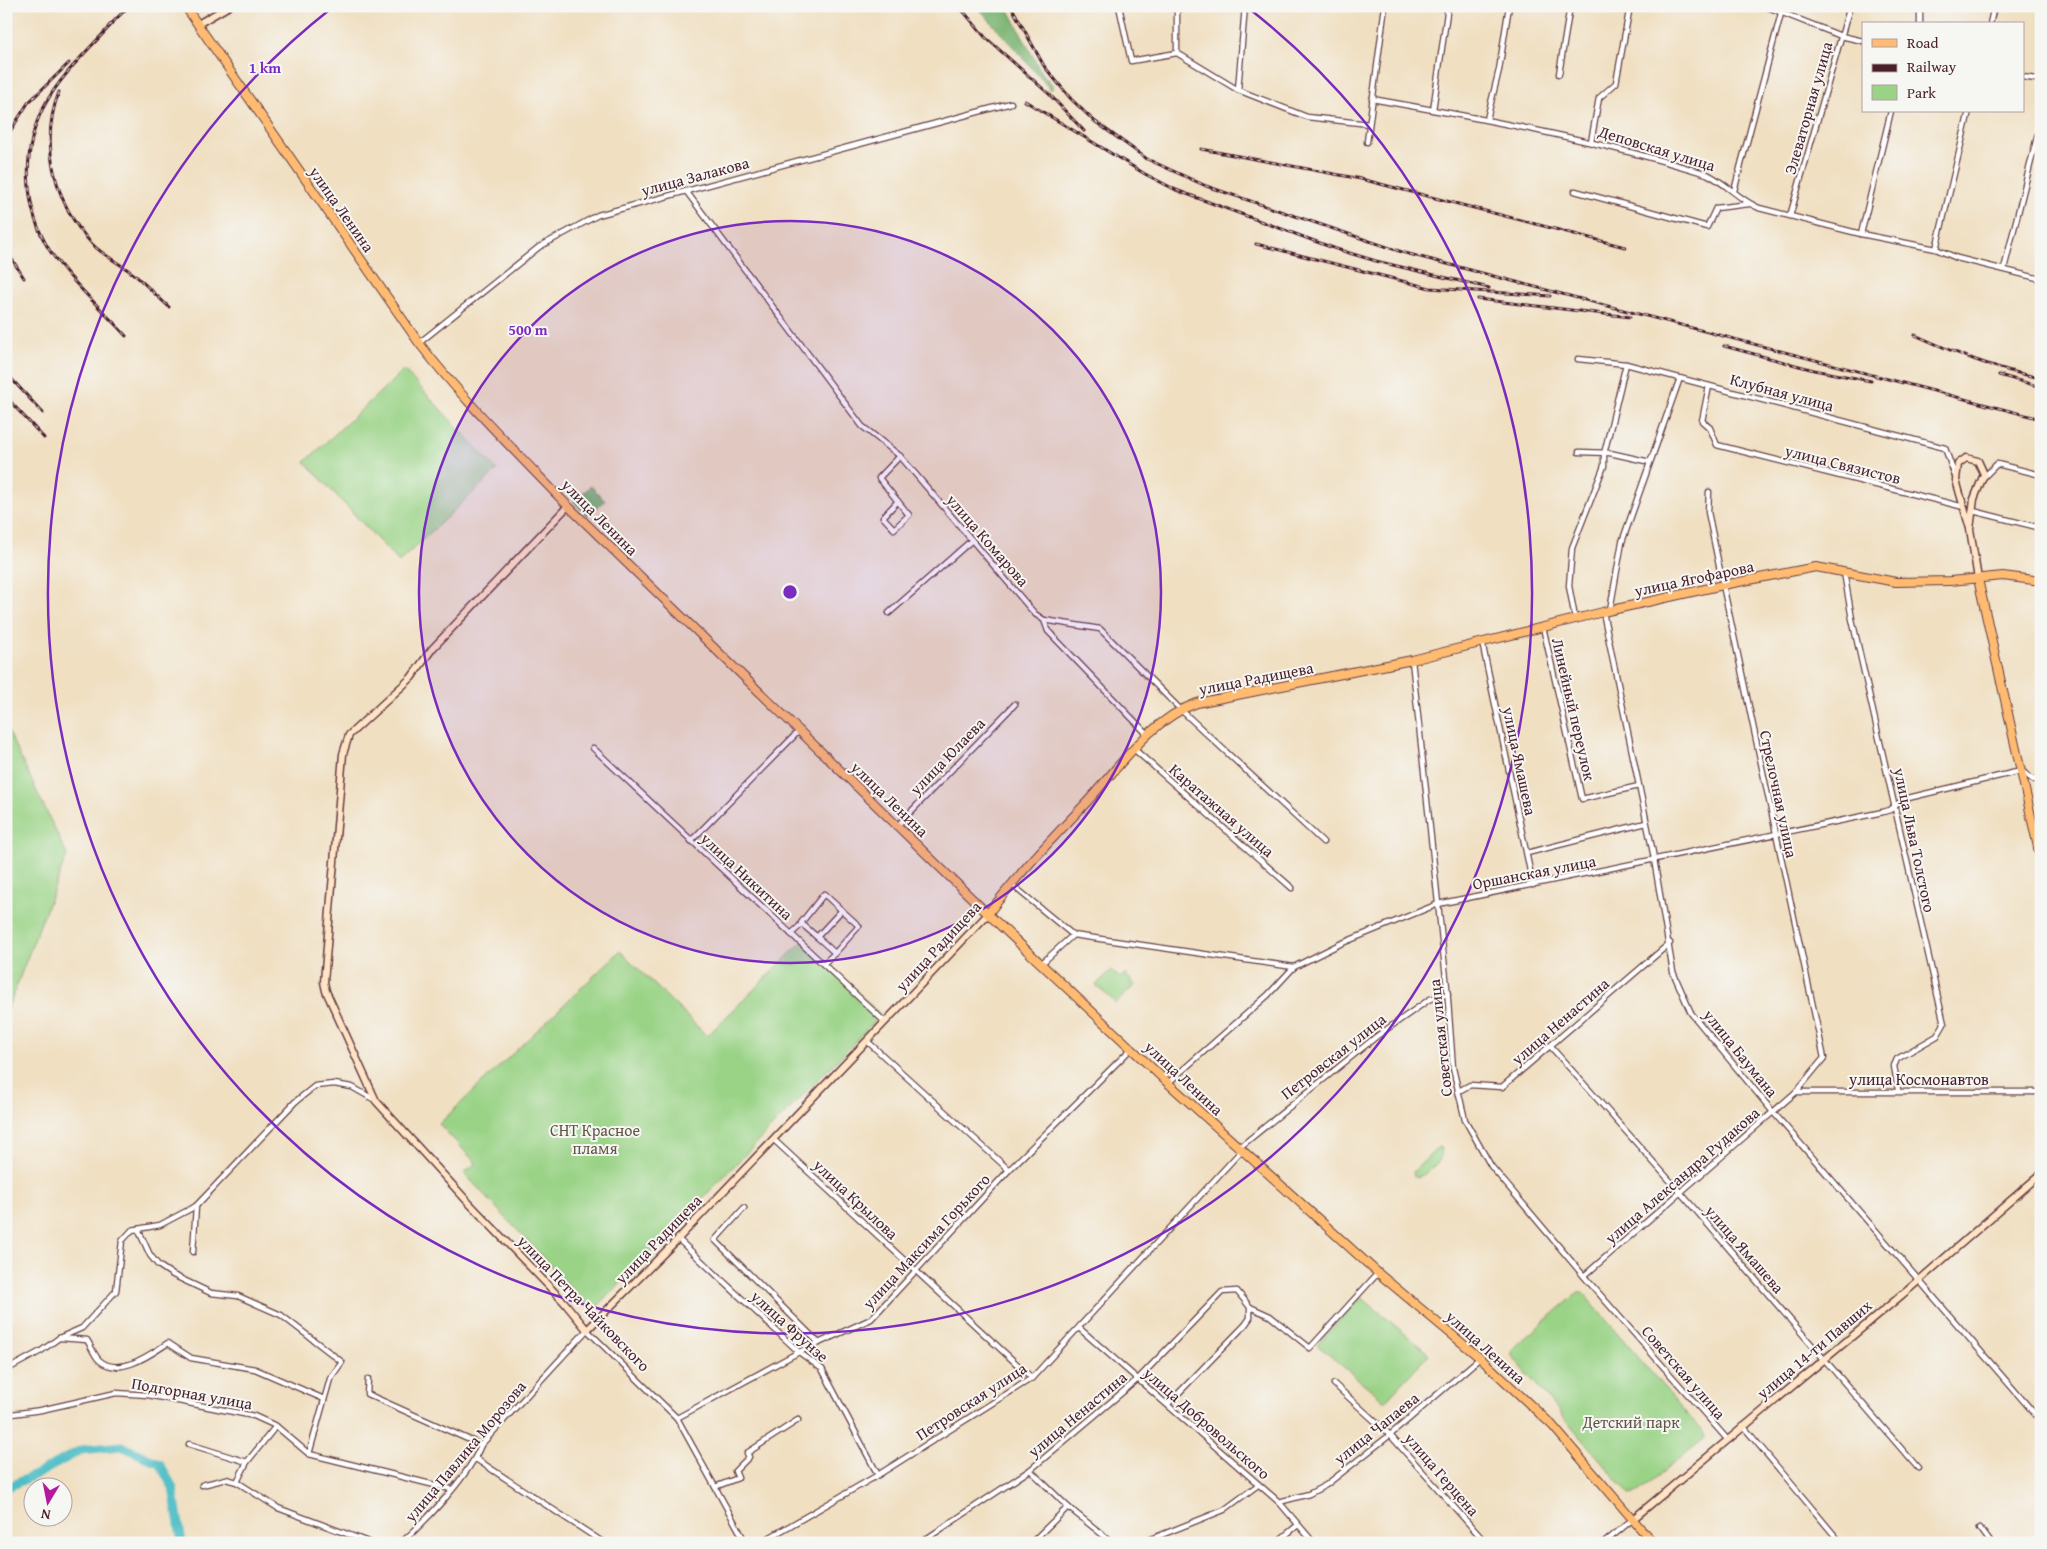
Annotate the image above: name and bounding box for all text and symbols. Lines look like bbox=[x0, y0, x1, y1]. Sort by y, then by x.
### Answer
legend bbox=[1862, 22, 2024, 112]
text: Road bbox=[1907, 32, 1938, 53]
street label: Элеваторная улица bbox=[1778, 38, 1839, 177]
text: Railway bbox=[1907, 56, 1957, 77]
text: 1 km bbox=[249, 57, 281, 78]
text: Park bbox=[1907, 82, 1936, 103]
street label: Деповская улица bbox=[1595, 119, 1719, 177]
street label: улица Залакова bbox=[637, 150, 752, 202]
street label: улица Ленина bbox=[303, 160, 381, 257]
text: 500 m bbox=[508, 319, 548, 340]
street label: Клубная улица bbox=[1727, 367, 1837, 417]
street label: улица Связистов bbox=[1782, 438, 1904, 490]
street label: улица Ленина bbox=[555, 472, 644, 561]
street label: улица Комарова bbox=[940, 488, 1035, 592]
street label: улица Ягофарова bbox=[1631, 554, 1756, 603]
centre of rings bbox=[781, 583, 799, 601]
street label: Линейный переулок bbox=[1546, 635, 1602, 783]
street label: улица Радищева bbox=[1196, 655, 1316, 701]
street label: улица Ямашева bbox=[1497, 704, 1543, 818]
street label: улица Юлаева bbox=[903, 712, 991, 801]
street label: Стрелочная улица bbox=[1754, 728, 1804, 860]
street label: улица Ленина bbox=[845, 755, 935, 843]
street label: Каратажная улица bbox=[1164, 757, 1280, 863]
street label: улица Льва Толстого bbox=[1888, 765, 1942, 915]
street label: улица Никитина bbox=[695, 826, 799, 926]
street label: Оршанская улица bbox=[1470, 848, 1598, 896]
street label: улица Радищева bbox=[889, 895, 987, 997]
street label: улица Ненастина bbox=[1505, 971, 1615, 1071]
street label: Советская улица bbox=[1422, 978, 1458, 1098]
street label: улица Баумана bbox=[1697, 1003, 1784, 1103]
street label: Петровская улица bbox=[1275, 1007, 1391, 1105]
street label: улица Ленина bbox=[1138, 1034, 1229, 1121]
street label: улица Космонавтов bbox=[1848, 1067, 1989, 1091]
street label: улица Александра Рудакова bbox=[1598, 1101, 1765, 1250]
park label: СНТ Красное пламя bbox=[550, 1118, 640, 1160]
street label: улица Крылова bbox=[807, 1152, 904, 1245]
street label: улица Максима Горького bbox=[856, 1168, 995, 1315]
street label: улица Радищева bbox=[608, 1189, 707, 1290]
street label: улица Ямашева bbox=[1699, 1199, 1790, 1299]
street label: улица Петра Чайковского bbox=[512, 1229, 656, 1377]
street label: улица Фрунзе bbox=[745, 1284, 834, 1368]
street label: улица 14-ти Павших bbox=[1750, 1293, 1877, 1405]
street label: улица Ленина bbox=[1440, 1304, 1532, 1390]
street label: Советская улица bbox=[1636, 1320, 1732, 1425]
street label: Петровская улица bbox=[911, 1356, 1032, 1446]
street label: улица Добровольского bbox=[1138, 1360, 1276, 1485]
street label: улица Ненастина bbox=[1021, 1365, 1132, 1463]
street label: Подгорная улица bbox=[130, 1371, 255, 1416]
street label: улица Павлика Морозова bbox=[398, 1375, 532, 1528]
street label: улица Чапаева bbox=[1327, 1386, 1424, 1471]
park label: Детский парк bbox=[1581, 1410, 1680, 1434]
street label: улица Герцена bbox=[1398, 1426, 1485, 1521]
north arrow bbox=[22, 1476, 72, 1526]
text: N bbox=[39, 1504, 52, 1525]

